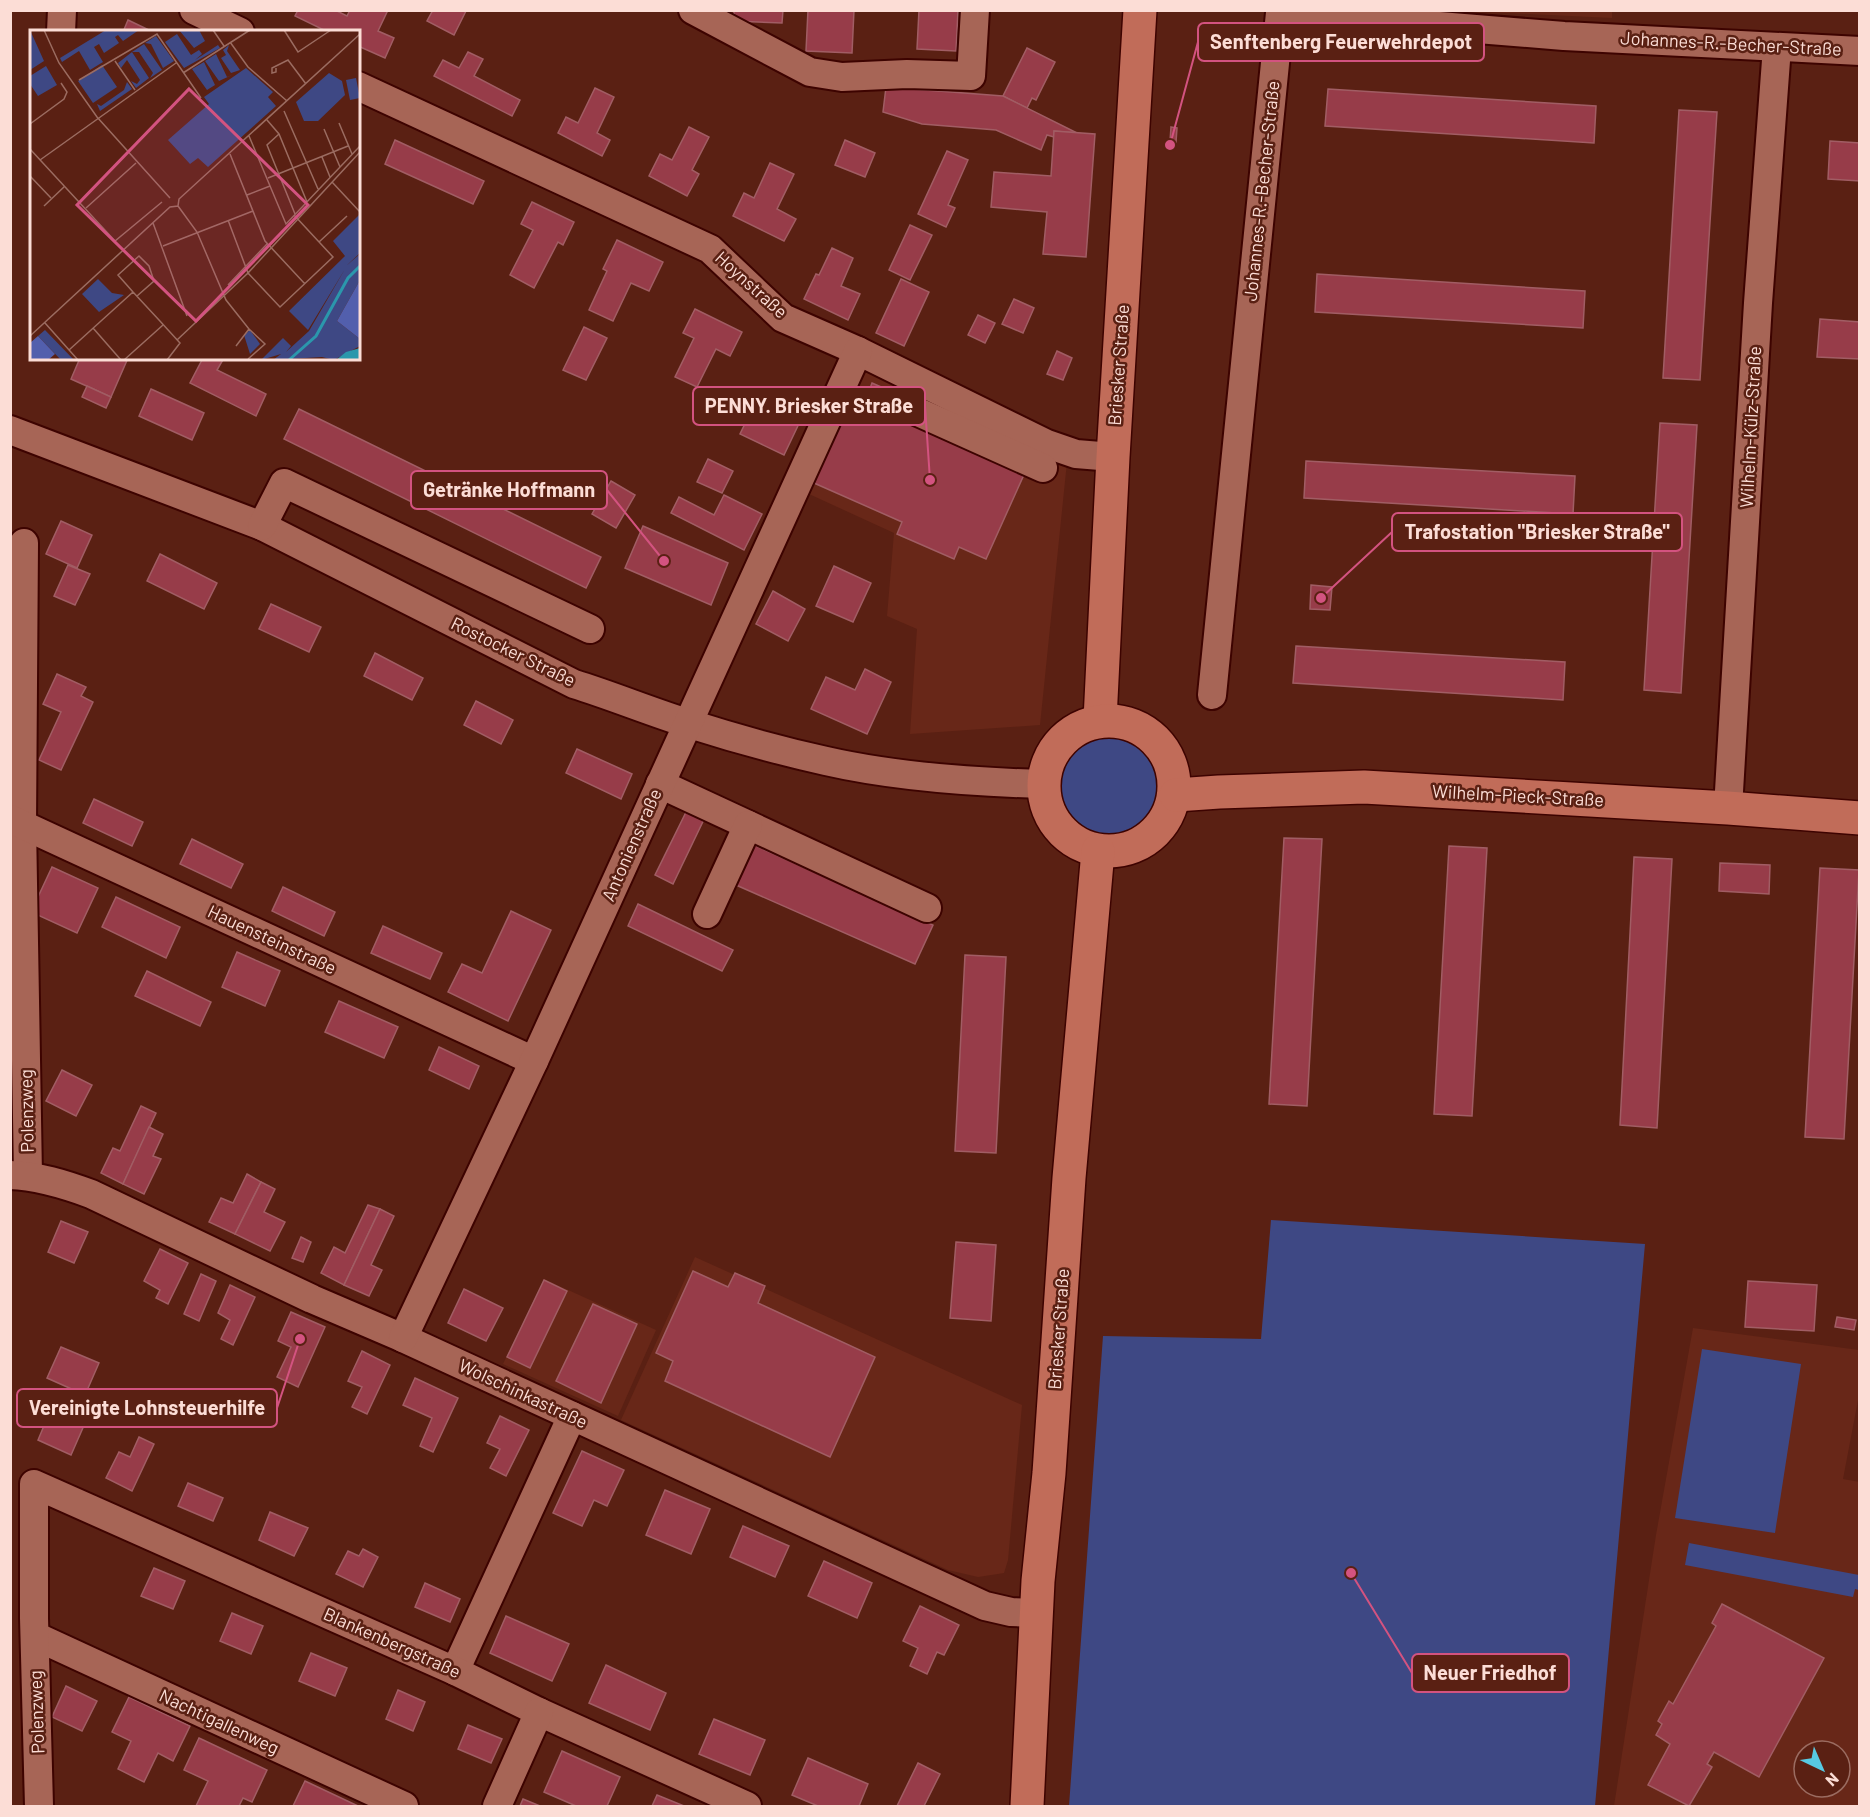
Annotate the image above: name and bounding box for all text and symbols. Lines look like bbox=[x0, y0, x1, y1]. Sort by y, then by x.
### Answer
callout: Senftenberg Feuerwehrdepot bbox=[1198, 23, 1484, 61]
street label: Johannes-R.-Becher-Straße bbox=[1620, 26, 1842, 60]
text: Senftenberg Feuerwehrdepot bbox=[1210, 29, 1472, 53]
inset map bbox=[30, 30, 360, 360]
street label: Johannes-R.-Becher-Straße bbox=[1238, 80, 1284, 302]
street label: Hoynstraße bbox=[711, 246, 792, 322]
street label: Briesker Straße bbox=[1103, 304, 1133, 426]
street label: Wilhelm-Külz-Straße bbox=[1735, 345, 1765, 508]
callout: PENNY. Briesker Straße bbox=[693, 387, 925, 425]
text: PENNY. Briesker Straße bbox=[705, 393, 913, 417]
callout: Getränke Hoffmann bbox=[411, 471, 607, 509]
text: Getränke Hoffmann bbox=[423, 477, 595, 501]
callout: Trafostation "Briesker Straße" bbox=[1392, 513, 1682, 551]
text: Trafostation "Briesker Straße" bbox=[1404, 519, 1670, 543]
street label: Rostocker Straße bbox=[448, 611, 579, 691]
street label: Wilhelm-Pieck-Straße bbox=[1432, 780, 1605, 810]
street label: Antonienstraße bbox=[596, 785, 666, 904]
street label: Hauensteinstraße bbox=[205, 900, 340, 978]
street label: Polenzweg bbox=[14, 1069, 38, 1153]
street label: Briesker Straße bbox=[1043, 1268, 1073, 1390]
street label: Wolschinkastraße bbox=[456, 1354, 591, 1433]
callout: Vereinigte Lohnsteuerhilfe bbox=[17, 1389, 277, 1427]
text: Vereinigte Lohnsteuerhilfe bbox=[29, 1395, 265, 1419]
street label: Blankenbergstraße bbox=[320, 1602, 464, 1682]
callout: Neuer Friedhof bbox=[1412, 1654, 1569, 1692]
text: Neuer Friedhof bbox=[1424, 1660, 1557, 1684]
street label: Polenzweg bbox=[24, 1670, 48, 1754]
street label: Nachtigallenweg bbox=[156, 1684, 283, 1758]
north arrow bbox=[1792, 1739, 1852, 1799]
text: N bbox=[1822, 1770, 1843, 1791]

